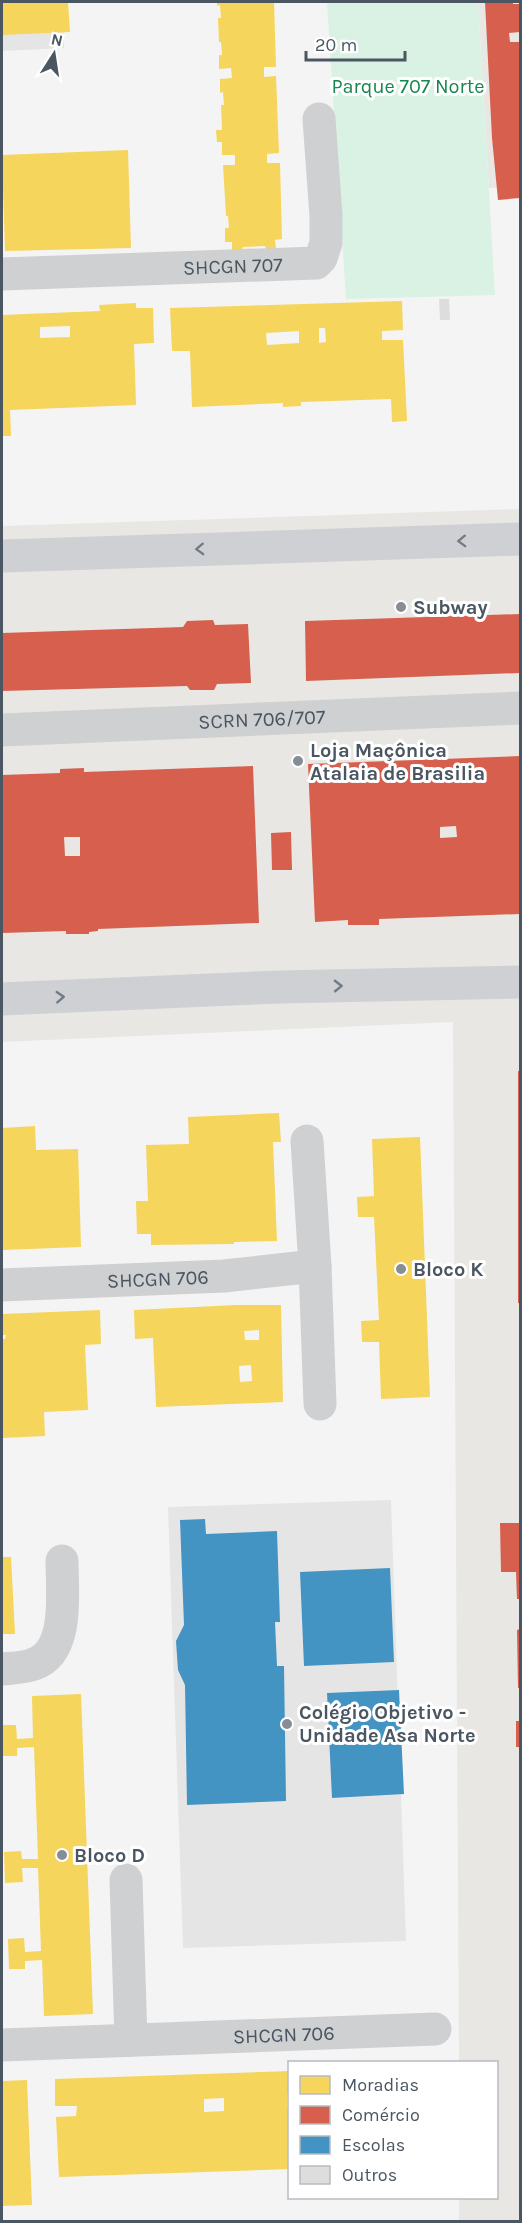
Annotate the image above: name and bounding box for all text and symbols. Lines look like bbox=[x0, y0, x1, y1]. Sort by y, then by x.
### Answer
north arrow bbox=[24, 24, 84, 84]
scale bar bbox=[306, 24, 405, 62]
text: N bbox=[49, 29, 65, 50]
text: 20 m bbox=[315, 34, 357, 56]
park label: Parque 707 Norte bbox=[331, 75, 485, 98]
street label: SHCGN 707 bbox=[183, 253, 284, 280]
one-way arrow bbox=[458, 534, 467, 547]
one-way arrow bbox=[195, 543, 204, 555]
place label: Subway bbox=[413, 596, 488, 619]
marker: Subway bbox=[394, 600, 408, 614]
street label: SCRN 706/707 bbox=[198, 705, 326, 734]
place label: Loja Maçônica Atalaia de Brasilia bbox=[310, 739, 485, 785]
marker: Loja Maçônica Atalaia de Brasilia bbox=[291, 754, 305, 768]
one-way arrow bbox=[333, 980, 342, 992]
one-way arrow bbox=[55, 990, 64, 1003]
place label: Bloco K bbox=[413, 1258, 483, 1281]
marker: Bloco K bbox=[394, 1262, 408, 1276]
street label: SHCGN 706 bbox=[107, 1266, 209, 1293]
place label: Colégio Objetivo - Unidade Asa Norte bbox=[299, 1701, 476, 1747]
marker: Colégio Objetivo - Unidade Asa Norte bbox=[280, 1717, 294, 1731]
place label: Bloco D bbox=[74, 1844, 145, 1867]
marker: Bloco D bbox=[55, 1848, 69, 1862]
street label: SHCGN 706 bbox=[233, 2022, 335, 2048]
legend bbox=[288, 2061, 498, 2199]
text: Moradias bbox=[342, 2074, 419, 2096]
text: Comércio bbox=[342, 2104, 420, 2126]
text: Escolas bbox=[342, 2134, 405, 2156]
text: Outros bbox=[342, 2164, 397, 2186]

